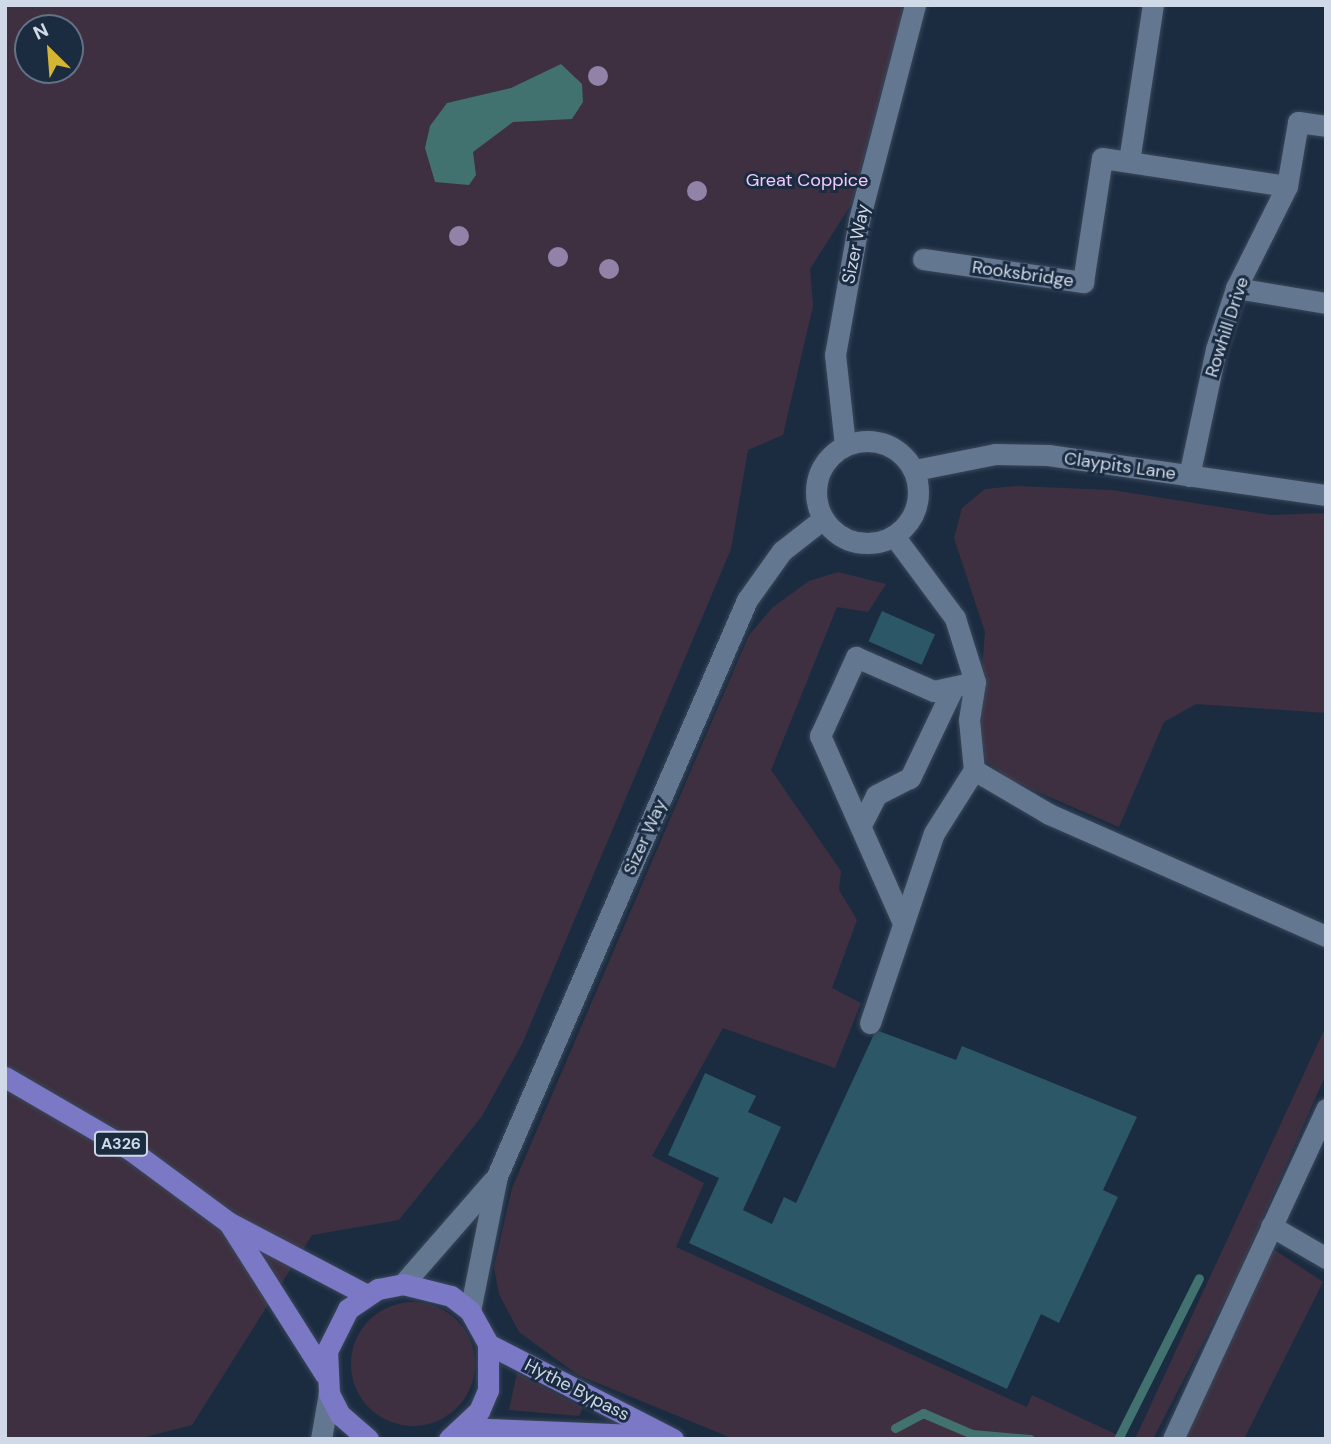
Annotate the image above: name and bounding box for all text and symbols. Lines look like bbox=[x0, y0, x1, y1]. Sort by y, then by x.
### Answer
north arrow bbox=[14, 14, 84, 84]
text: N bbox=[29, 17, 52, 46]
park label: Great Coppice bbox=[746, 169, 868, 191]
street label: Sizer Way bbox=[838, 202, 874, 286]
street label: Rooksbridge bbox=[971, 256, 1075, 292]
street label: Rowhill Drive bbox=[1201, 274, 1253, 380]
street label: Claypits Lane bbox=[1063, 447, 1177, 485]
street label: Sizer Way bbox=[619, 796, 671, 878]
road number: A326 bbox=[93, 1132, 149, 1156]
street label: Hythe Bypass bbox=[521, 1354, 633, 1426]

